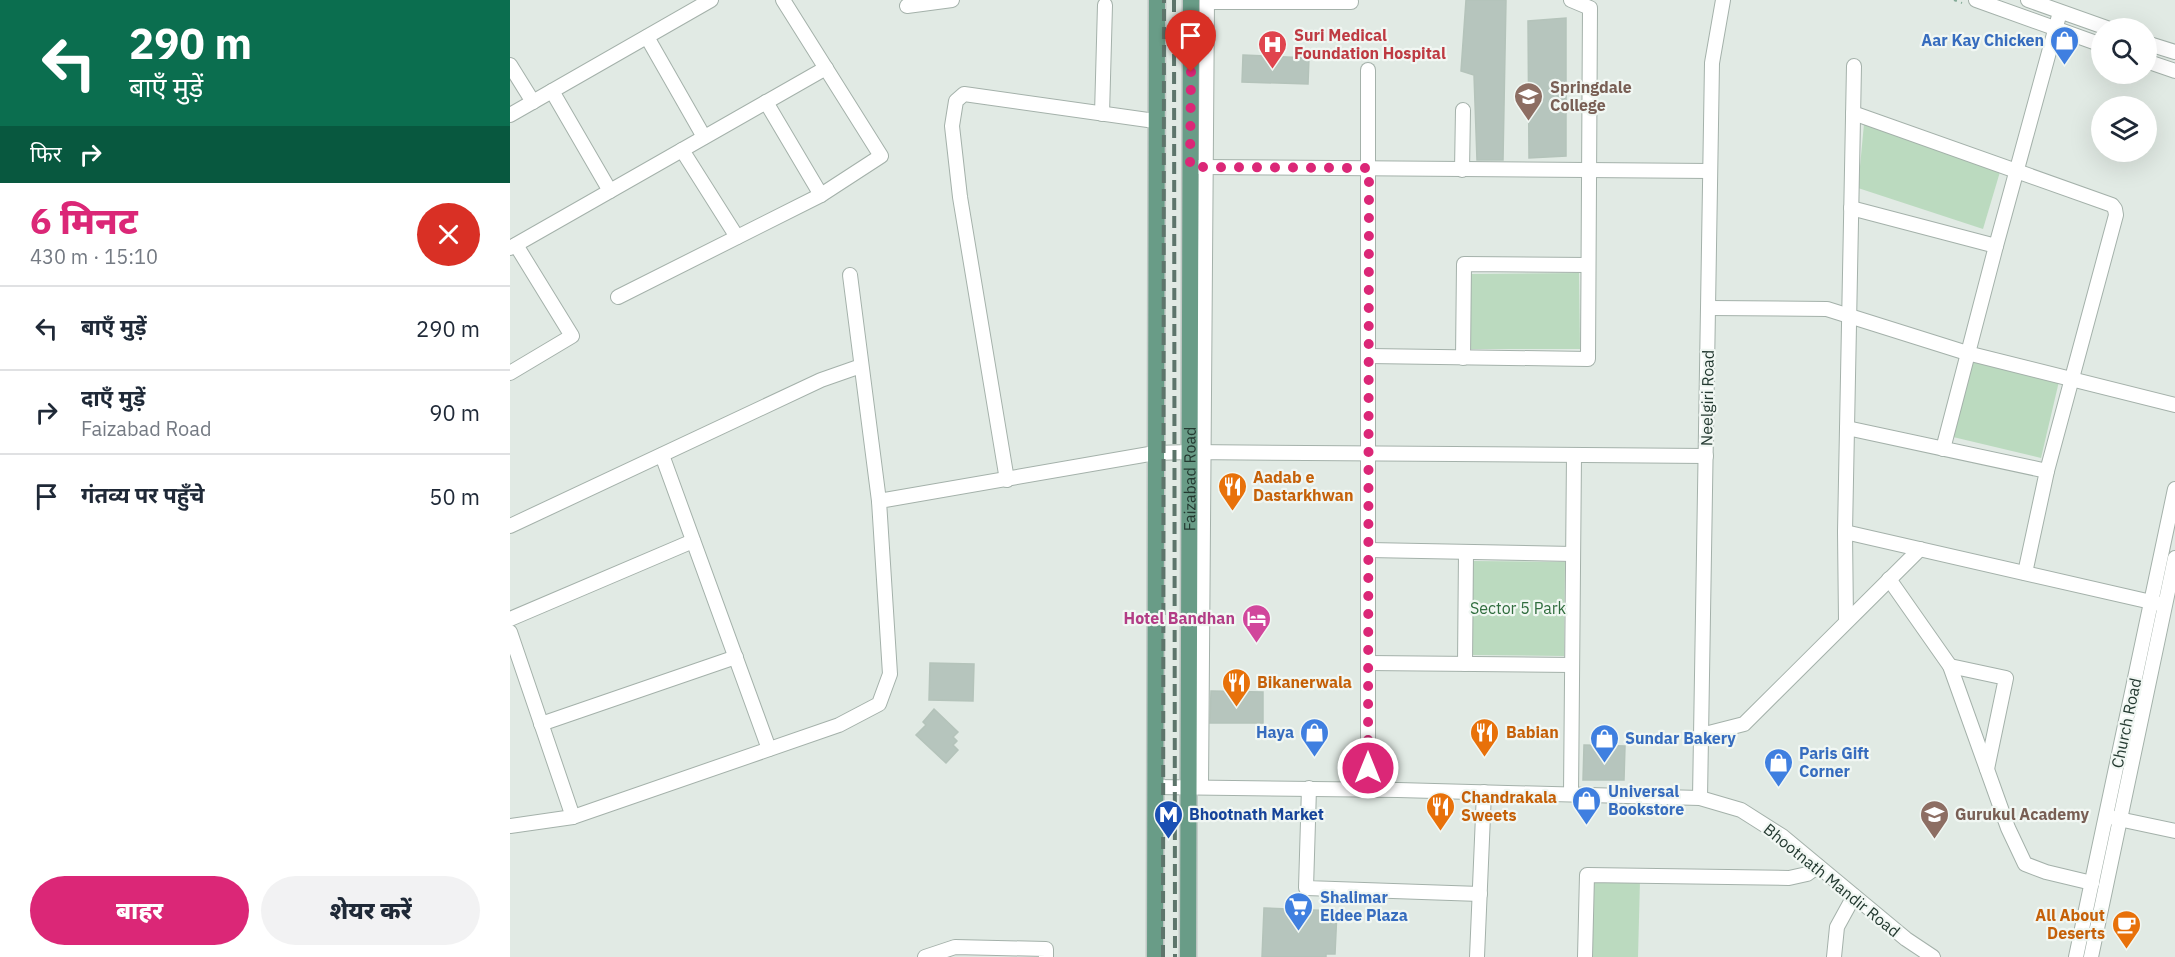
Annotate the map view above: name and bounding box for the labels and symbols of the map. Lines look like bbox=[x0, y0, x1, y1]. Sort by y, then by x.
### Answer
pin bbox=[1165, 10, 1216, 72]
shop icon: Aar Kay Chicken bbox=[2049, 24, 2081, 66]
place label: Suri Medical Foundation Hospital bbox=[1294, 25, 1446, 63]
hospital icon: Suri Medical Foundation Hospital bbox=[1257, 28, 1289, 70]
place label: Aar Kay Chicken bbox=[1921, 30, 2044, 50]
place label: Springdale College bbox=[1550, 77, 1632, 115]
school or university icon: Springdale College bbox=[1513, 80, 1545, 122]
street label: Neelgiri Road bbox=[1696, 350, 1718, 446]
street label: Faizabad Road bbox=[1179, 427, 1200, 531]
place label: Aadab e Dastarkhwan bbox=[1253, 467, 1353, 505]
restaurant icon: Aadab e Dastarkhwan bbox=[1216, 470, 1248, 512]
park label: Sector 5 Park bbox=[1470, 598, 1567, 618]
hotel icon: Hotel Bandhan bbox=[1240, 602, 1272, 644]
place label: Hotel Bandhan bbox=[1124, 608, 1235, 628]
restaurant icon: Bikanerwala bbox=[1220, 666, 1252, 708]
place label: Bikanerwala bbox=[1257, 672, 1352, 692]
street label: Church Road bbox=[2107, 676, 2145, 770]
shop icon: Haya bbox=[1299, 716, 1331, 758]
restaurant icon: Babian bbox=[1469, 716, 1501, 758]
place label: Haya bbox=[1256, 722, 1294, 742]
place label: Babian bbox=[1506, 722, 1559, 742]
shop icon: Sundar Bakery bbox=[1588, 722, 1620, 764]
place label: Sundar Bakery bbox=[1625, 728, 1736, 748]
position arrow bbox=[1336, 736, 1400, 800]
place label: Paris Gift Corner bbox=[1799, 743, 1869, 781]
shop icon: Paris Gift Corner bbox=[1762, 746, 1794, 788]
place label: Universal Bookstore bbox=[1608, 781, 1684, 819]
shop icon: Universal Bookstore bbox=[1571, 784, 1603, 826]
place label: Chandrakala Sweets bbox=[1461, 787, 1557, 825]
restaurant icon: Chandrakala Sweets bbox=[1424, 790, 1456, 832]
metro station icon: Bhootnath Market bbox=[1152, 798, 1184, 840]
school or university icon: Gurukul Academy bbox=[1918, 798, 1950, 840]
place label: Bhootnath Market bbox=[1189, 804, 1324, 824]
place label: Gurukul Academy bbox=[1955, 804, 2090, 824]
street label: Bhootnath Mandir Road bbox=[1760, 819, 1904, 941]
place label: Shalimar Eldee Plaza bbox=[1320, 887, 1408, 925]
supermarket icon: Shalimar Eldee Plaza bbox=[1283, 890, 1315, 932]
place label: All About Deserts bbox=[2035, 905, 2105, 943]
cafe icon: All About Deserts bbox=[2110, 908, 2142, 950]

